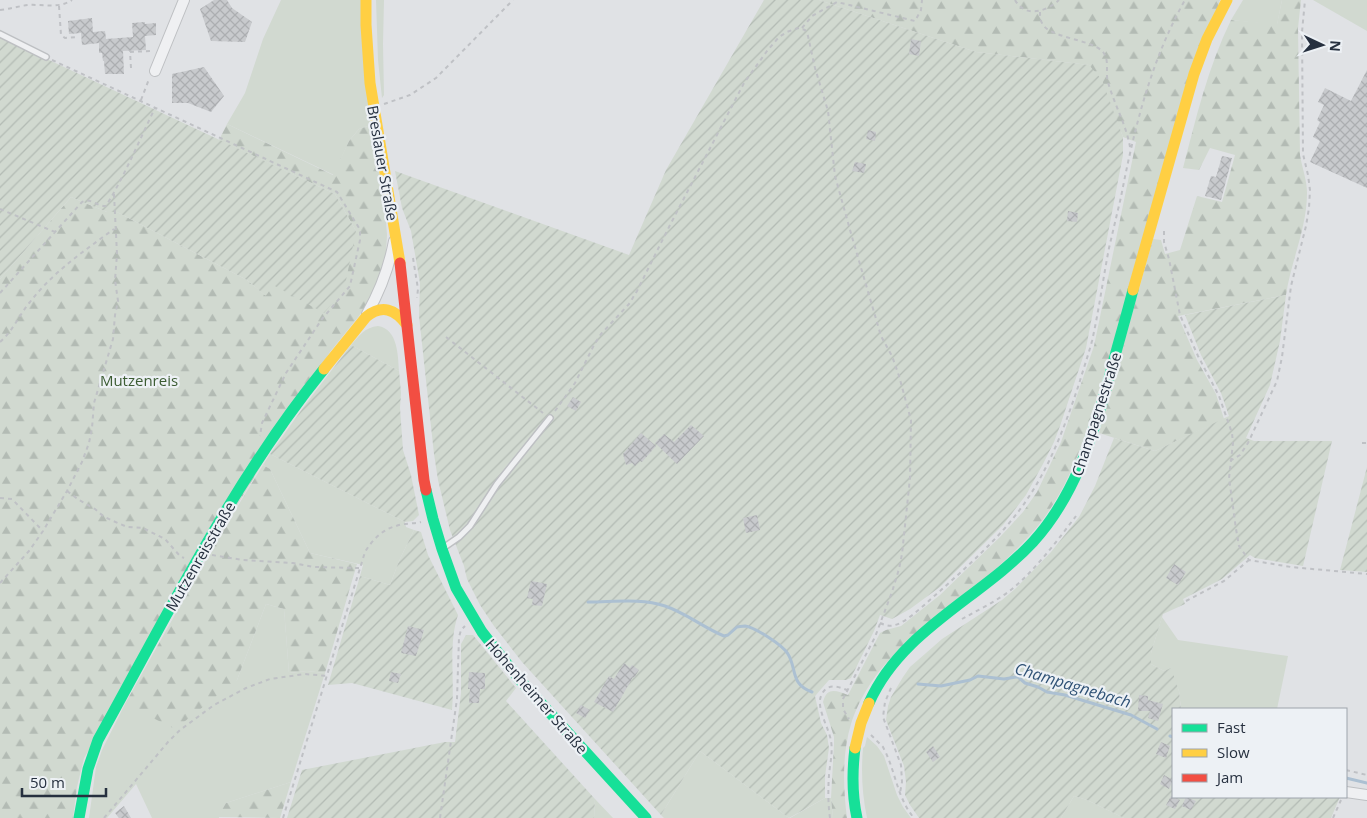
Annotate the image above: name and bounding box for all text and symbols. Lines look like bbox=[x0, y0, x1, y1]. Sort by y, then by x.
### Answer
north arrow bbox=[1297, 20, 1347, 70]
text: N bbox=[1326, 40, 1345, 52]
street label: Breslauer Straße bbox=[363, 104, 403, 222]
street label: Champagnestraße bbox=[1067, 350, 1125, 478]
park label: Mutzenreis bbox=[100, 370, 178, 390]
street label: Mutzenreisstraße bbox=[161, 498, 239, 614]
street label: Hohenheimer Straße bbox=[481, 634, 593, 758]
water label: Champagnebach bbox=[1012, 657, 1134, 713]
legend bbox=[1172, 708, 1347, 798]
text: Fast bbox=[1217, 717, 1246, 737]
text: Slow bbox=[1217, 742, 1250, 762]
scale bar bbox=[22, 766, 106, 798]
text: Jam bbox=[1215, 767, 1243, 787]
text: 50 m bbox=[30, 772, 65, 792]

